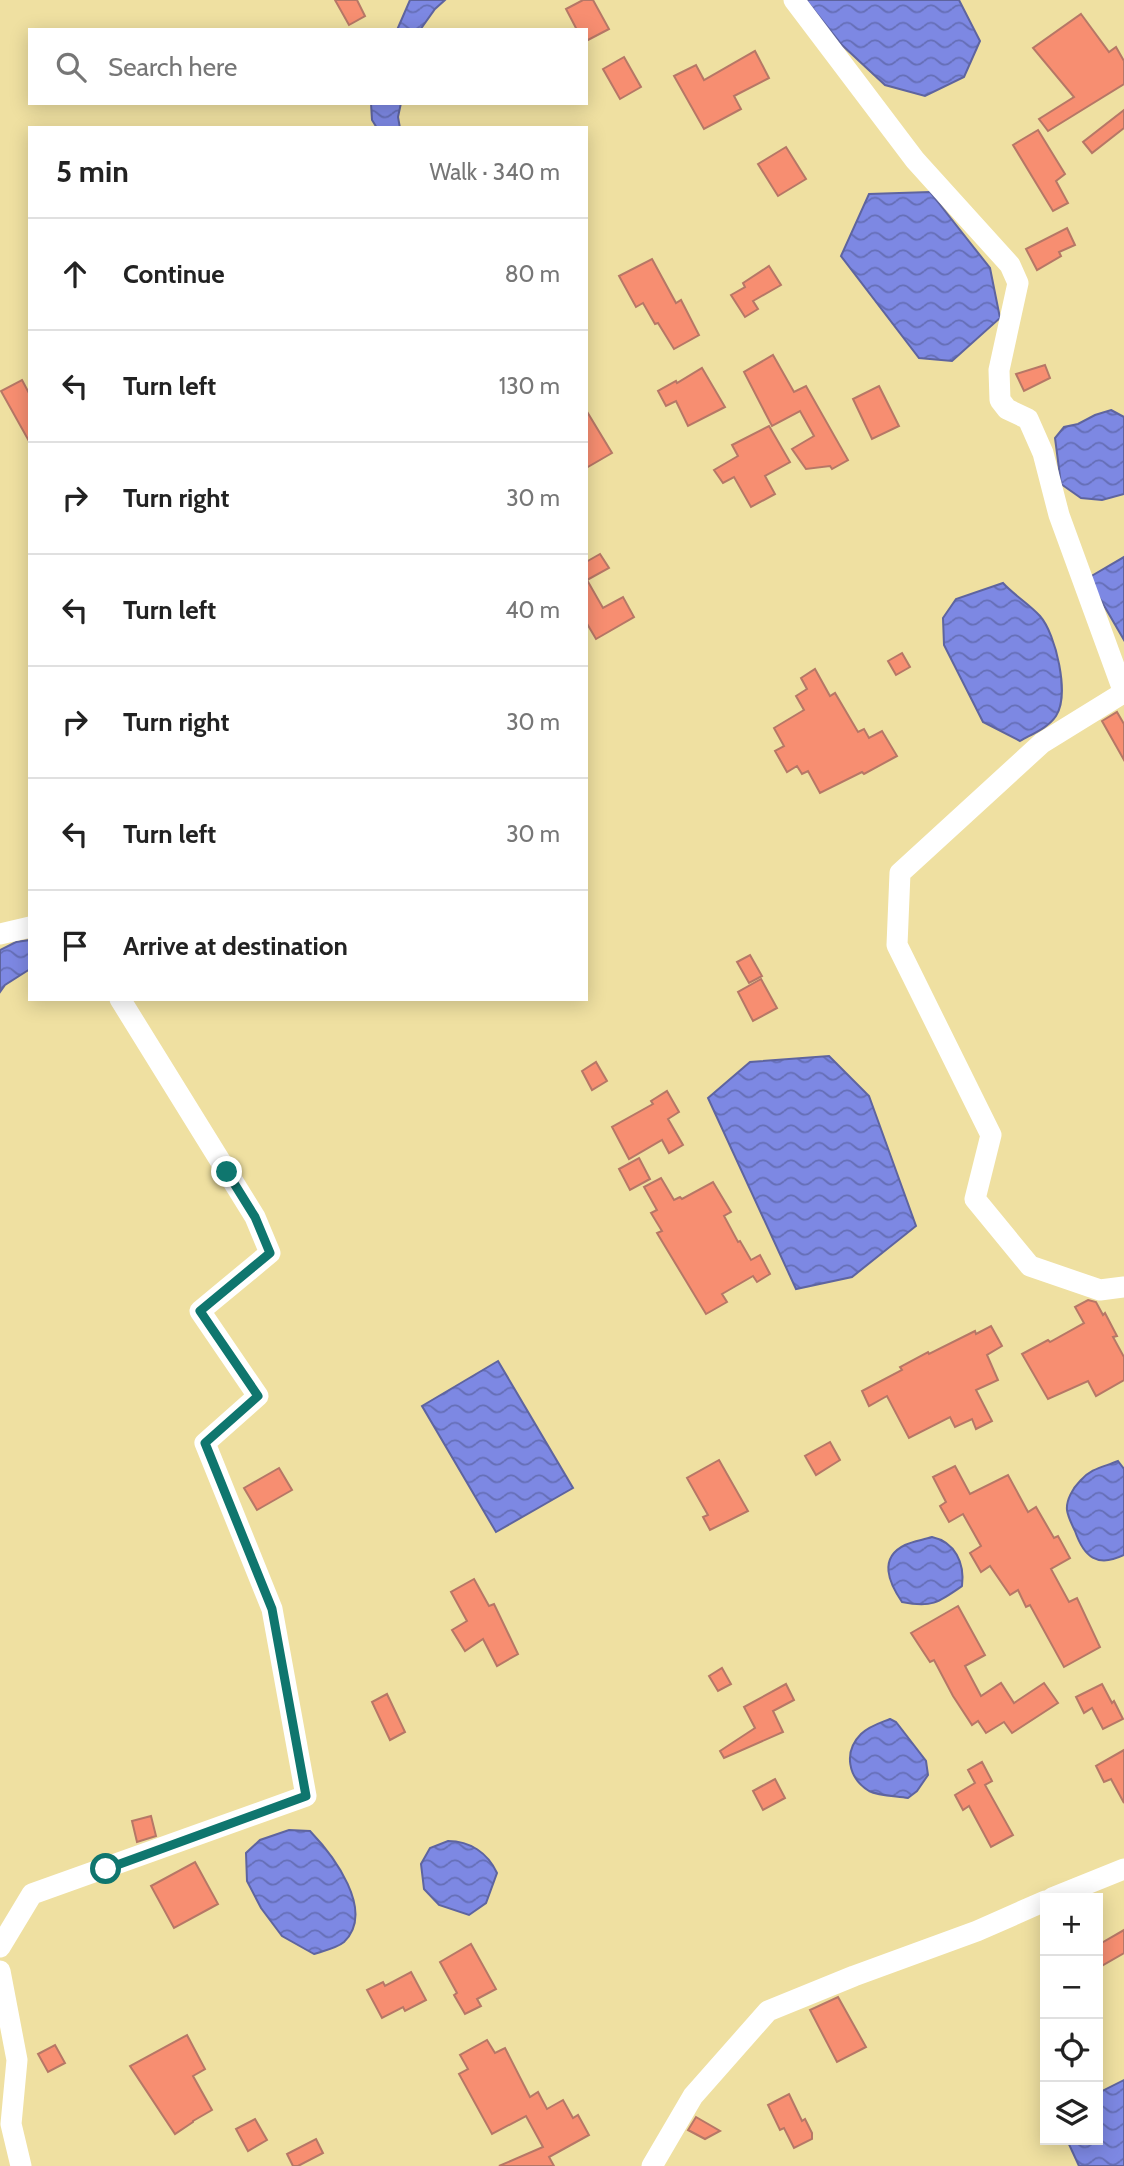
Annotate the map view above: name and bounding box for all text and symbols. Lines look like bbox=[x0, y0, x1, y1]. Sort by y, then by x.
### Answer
search box bbox=[28, 28, 588, 105]
icon: search bbox=[52, 48, 90, 86]
text: Search here bbox=[108, 51, 237, 83]
text: 5 min bbox=[56, 153, 129, 190]
text: Walk · 340 m bbox=[429, 158, 560, 186]
icon: ahead bbox=[56, 255, 94, 293]
text: Continue bbox=[123, 258, 225, 290]
text: 80 m bbox=[505, 260, 560, 288]
icon: left bbox=[56, 367, 94, 405]
text: Turn left bbox=[123, 370, 216, 402]
text: 130 m bbox=[499, 372, 560, 400]
icon: right bbox=[56, 479, 94, 517]
text: Turn right bbox=[123, 482, 229, 514]
text: 30 m bbox=[506, 484, 560, 512]
icon: left bbox=[56, 591, 94, 629]
text: Turn left bbox=[123, 594, 216, 626]
text: 40 m bbox=[505, 596, 560, 624]
icon: right bbox=[56, 703, 94, 741]
text: Turn right bbox=[123, 706, 229, 738]
text: 30 m bbox=[506, 708, 560, 736]
icon: left bbox=[56, 815, 94, 853]
text: Turn left bbox=[123, 818, 216, 850]
text: 30 m bbox=[506, 820, 560, 848]
icon: arrive bbox=[56, 927, 94, 965]
text: Arrive at destination bbox=[123, 930, 348, 962]
route end bbox=[211, 1156, 242, 1187]
route start bbox=[90, 1853, 121, 1884]
map controls bbox=[1040, 1893, 1103, 2145]
button: + bbox=[1040, 1893, 1103, 1956]
button: − bbox=[1040, 1956, 1103, 2019]
button: locate bbox=[1040, 2019, 1103, 2082]
button: layers bbox=[1040, 2082, 1103, 2145]

